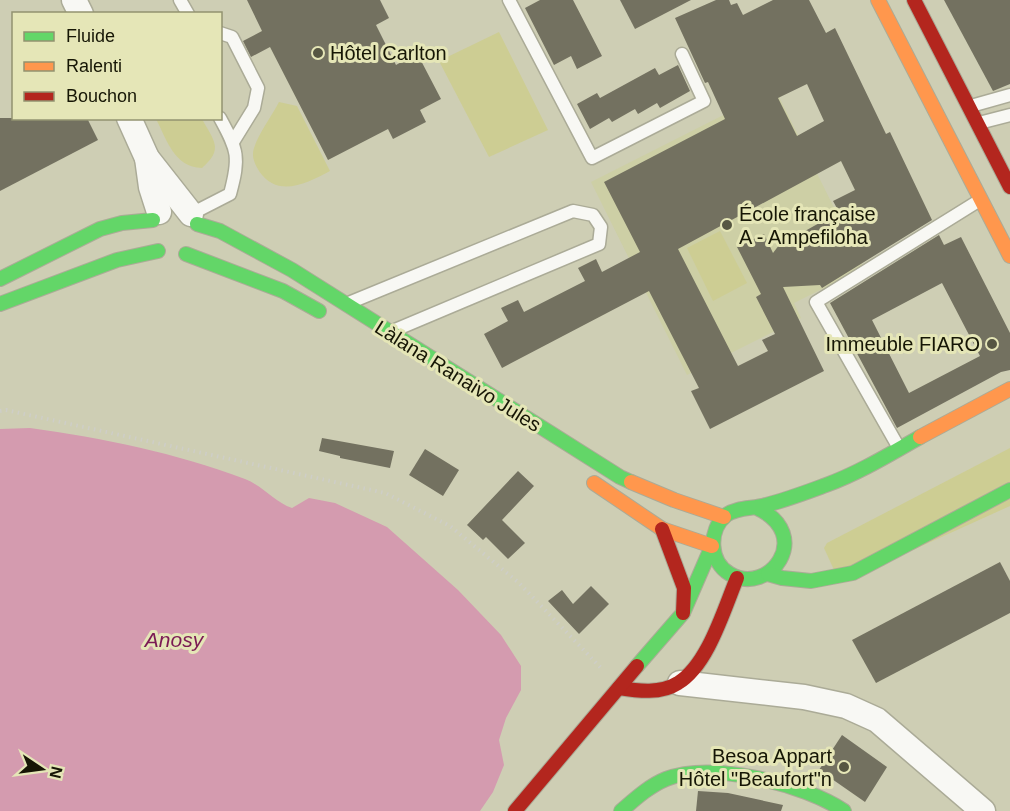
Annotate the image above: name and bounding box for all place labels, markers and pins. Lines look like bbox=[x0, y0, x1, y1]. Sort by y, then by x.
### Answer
place label: Hôtel Carlton bbox=[330, 42, 447, 64]
marker: Hôtel Carlton bbox=[311, 46, 325, 60]
place label: École française A - Ampefiloha bbox=[739, 203, 876, 248]
marker: École française A - Ampefiloha bbox=[720, 218, 734, 232]
place label: Immeuble FIARO bbox=[826, 333, 980, 355]
marker: Immeuble FIARO bbox=[985, 337, 999, 351]
place label: Besoa Appart Hôtel "Beaufort"n bbox=[679, 745, 832, 790]
marker: Besoa Appart Hôtel "Beaufort"n bbox=[837, 760, 851, 774]

